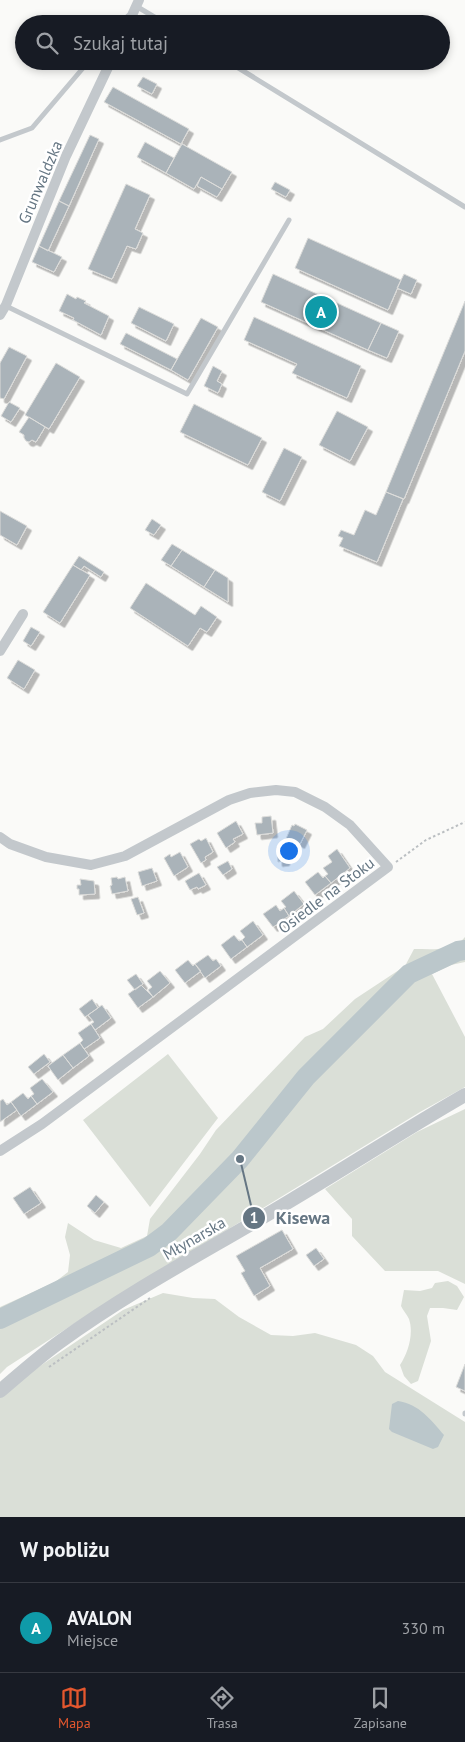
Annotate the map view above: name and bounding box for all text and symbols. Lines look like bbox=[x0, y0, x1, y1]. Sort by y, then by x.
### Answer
search box bbox=[15, 15, 450, 70]
icon: search bbox=[33, 29, 61, 57]
text: Szukaj tutaj bbox=[73, 31, 168, 55]
street label: Grunwaldzka bbox=[14, 137, 66, 227]
pin: A bbox=[305, 293, 337, 331]
your location bbox=[276, 838, 302, 864]
street label: Osiedle na Stoku bbox=[274, 852, 378, 938]
callout: Kisewa bbox=[241, 1201, 341, 1234]
text: Kisewa bbox=[276, 1206, 330, 1229]
text: 1 bbox=[250, 1208, 258, 1227]
street label: Młynarska bbox=[159, 1212, 229, 1264]
text: W pobliżu bbox=[20, 1536, 109, 1563]
text: AVALON bbox=[67, 1606, 132, 1630]
text: A bbox=[31, 1618, 41, 1638]
text: 330 m bbox=[402, 1618, 445, 1638]
text: Miejsce bbox=[67, 1630, 118, 1650]
tab: Mapa bbox=[58, 1684, 91, 1732]
tab: Trasa bbox=[207, 1684, 238, 1732]
tab: Zapisane bbox=[354, 1684, 407, 1732]

